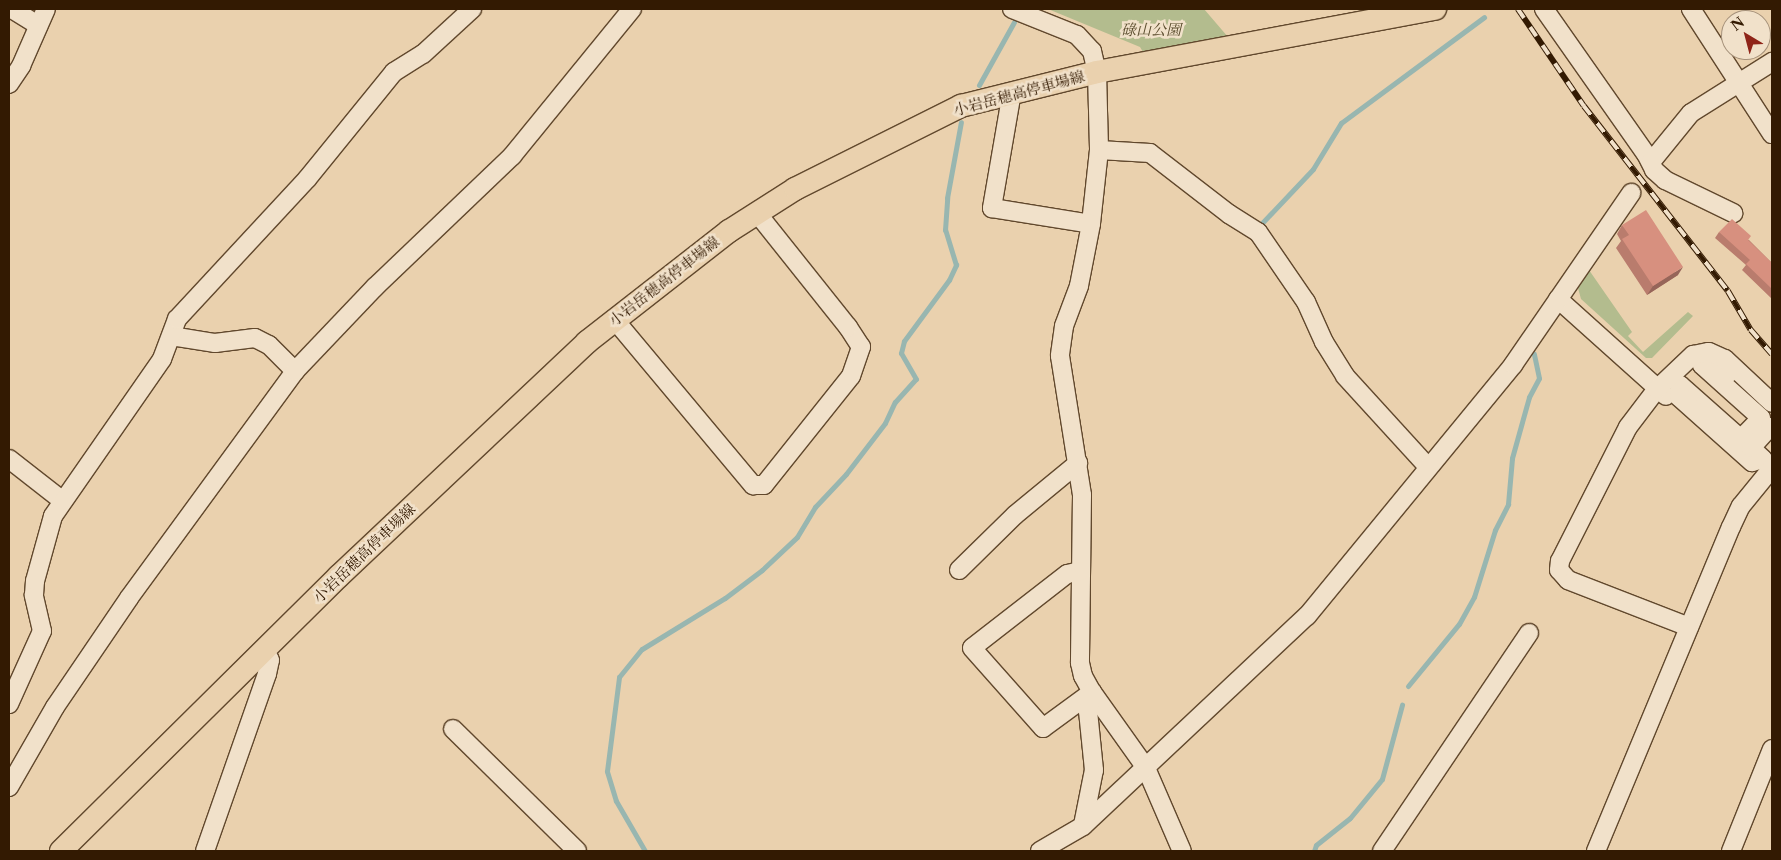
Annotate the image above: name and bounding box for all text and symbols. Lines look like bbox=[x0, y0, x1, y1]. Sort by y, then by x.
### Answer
north arrow bbox=[1721, 10, 1771, 60]
text: N bbox=[1727, 13, 1748, 35]
park label: 碌山公園 bbox=[1121, 21, 1181, 39]
street label: 小岩岳穂高停車場線 bbox=[951, 67, 1087, 119]
street label: 小岩岳穂高停車場線 bbox=[605, 232, 723, 330]
street label: 小岩岳穂高停車場線 bbox=[309, 500, 419, 606]

